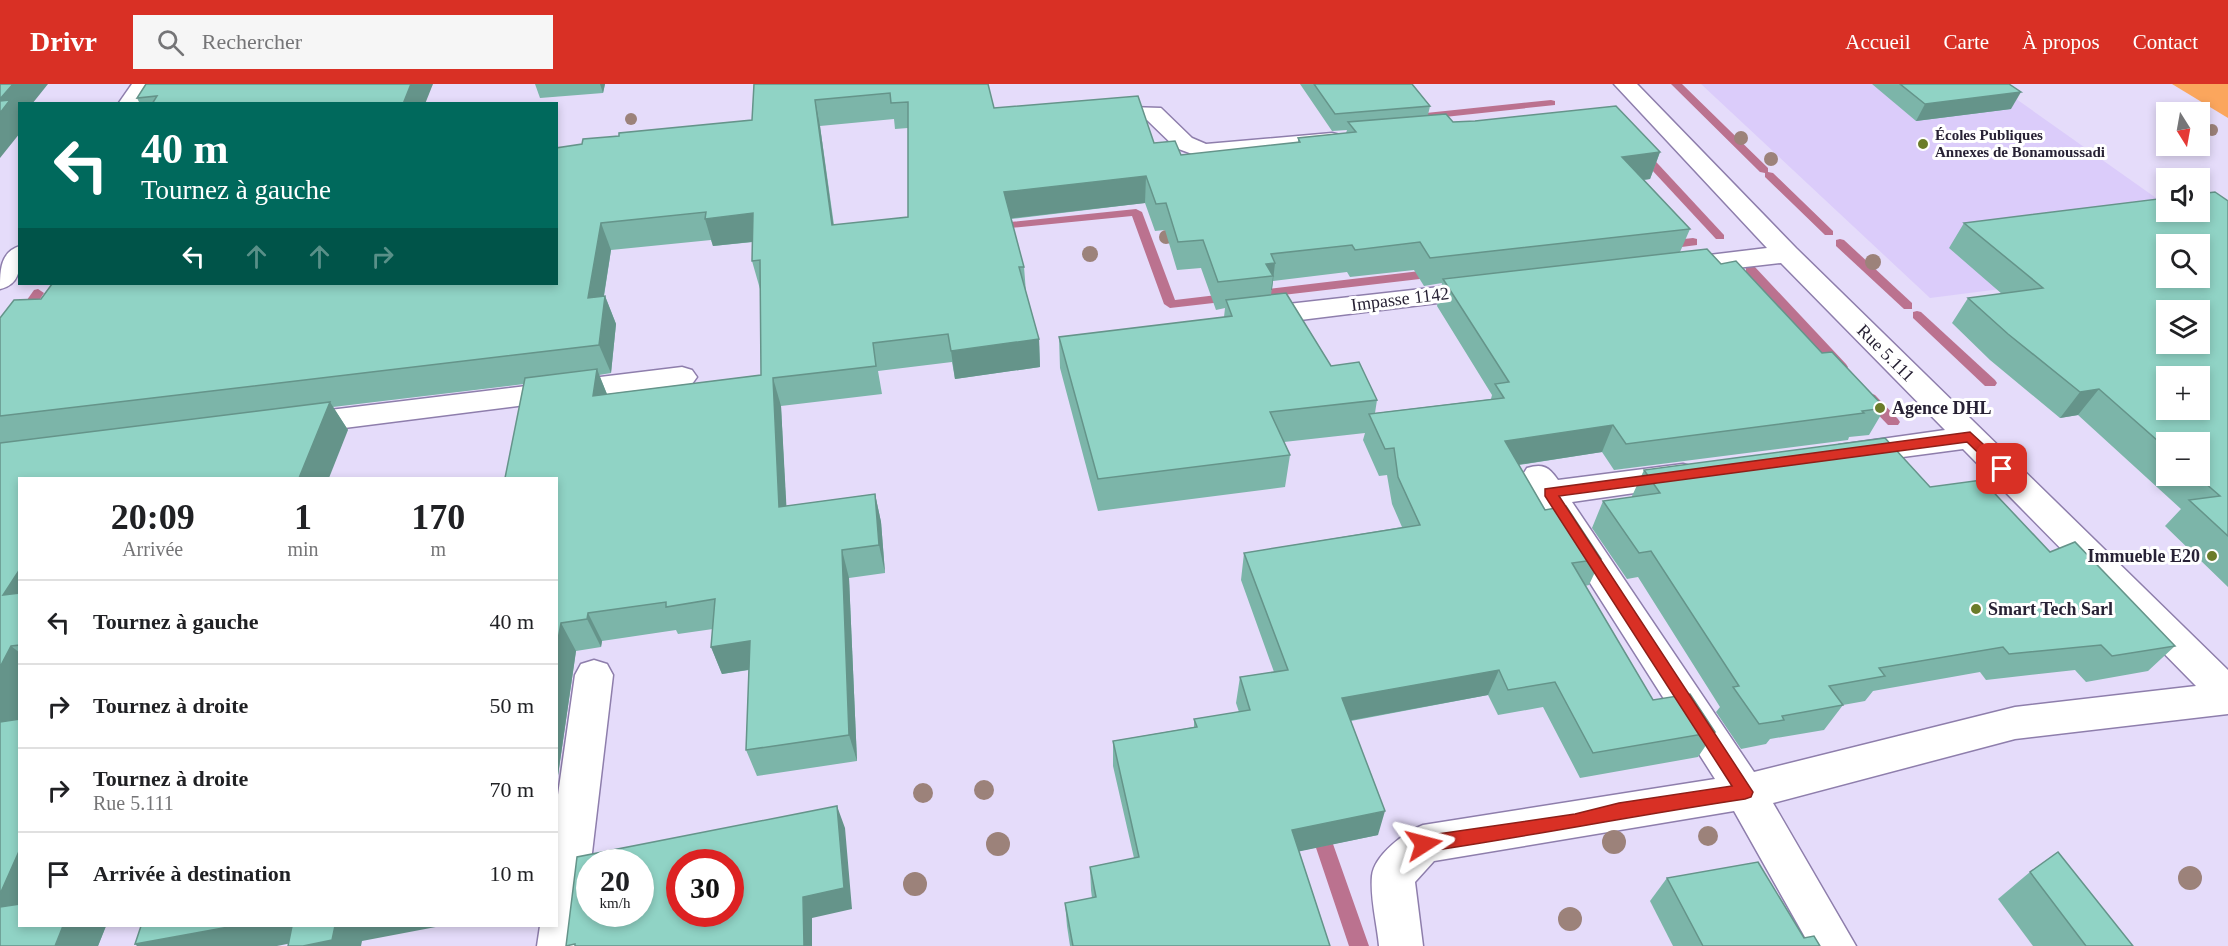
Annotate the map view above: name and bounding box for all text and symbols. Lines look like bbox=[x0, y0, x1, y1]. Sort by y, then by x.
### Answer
search box bbox=[133, 15, 553, 69]
text: Drivr bbox=[30, 26, 97, 57]
icon: search bbox=[154, 26, 187, 59]
text: Rechercher bbox=[202, 29, 302, 54]
text: Accueil bbox=[1845, 30, 1911, 54]
text: Carte bbox=[1944, 30, 1989, 54]
text: À propos bbox=[2022, 30, 2100, 54]
text: Contact bbox=[2133, 30, 2198, 54]
north arrow bbox=[2156, 102, 2210, 156]
map controls bbox=[2156, 102, 2210, 486]
icon: left bbox=[42, 126, 120, 204]
text: 40 m bbox=[141, 126, 229, 172]
place label: Écoles Publiques Annexes de Bonamoussadi bbox=[1935, 127, 2105, 160]
marker: Écoles Publiques Annexes de Bonamoussadi bbox=[1916, 137, 1930, 151]
button: sound bbox=[2156, 168, 2210, 222]
text: Tournez à gauche bbox=[141, 175, 331, 205]
button: search bbox=[2156, 234, 2210, 288]
icon: left bbox=[177, 240, 210, 273]
icon: ahead bbox=[240, 240, 273, 273]
icon: ahead bbox=[303, 240, 336, 273]
icon: right bbox=[366, 240, 399, 273]
street label: Impasse 1142 bbox=[1350, 283, 1450, 315]
button: layers bbox=[2156, 300, 2210, 354]
street label: Rue 5.111 bbox=[1853, 320, 1919, 386]
button: + bbox=[2156, 366, 2210, 420]
place label: Agence DHL bbox=[1892, 398, 1991, 418]
marker: Agence DHL bbox=[1873, 401, 1887, 415]
button: − bbox=[2156, 432, 2210, 486]
pin bbox=[1976, 443, 2027, 494]
icon: arrive bbox=[1985, 452, 2018, 485]
text: 20:09 bbox=[111, 497, 195, 537]
text: 1 bbox=[294, 497, 312, 537]
text: 170 bbox=[411, 497, 465, 537]
text: Arrivée bbox=[122, 538, 183, 560]
text: min bbox=[287, 538, 319, 560]
text: m bbox=[431, 538, 446, 560]
place label: Immueble E20 bbox=[2088, 546, 2200, 566]
marker: Immueble E20 bbox=[2205, 549, 2219, 563]
place label: Smart Tech Sarl bbox=[1988, 599, 2113, 619]
marker: Smart Tech Sarl bbox=[1969, 602, 1983, 616]
icon: left bbox=[42, 606, 75, 639]
text: Tournez à gauche bbox=[93, 609, 258, 634]
text: 40 m bbox=[489, 609, 534, 634]
icon: right bbox=[42, 690, 75, 723]
text: Tournez à droite bbox=[93, 693, 248, 718]
text: 50 m bbox=[489, 693, 534, 718]
text: Tournez à droite bbox=[93, 766, 248, 791]
icon: right bbox=[42, 774, 75, 807]
text: 70 m bbox=[489, 777, 534, 802]
text: Rue 5.111 bbox=[93, 792, 174, 814]
position arrow bbox=[1392, 812, 1456, 876]
speed limit sign: 30 bbox=[666, 849, 744, 927]
icon: arrive bbox=[42, 858, 75, 891]
text: Arrivée à destination bbox=[93, 861, 291, 886]
text: 10 m bbox=[489, 861, 534, 886]
text: 20 bbox=[600, 864, 630, 897]
text: km/h bbox=[600, 895, 630, 911]

